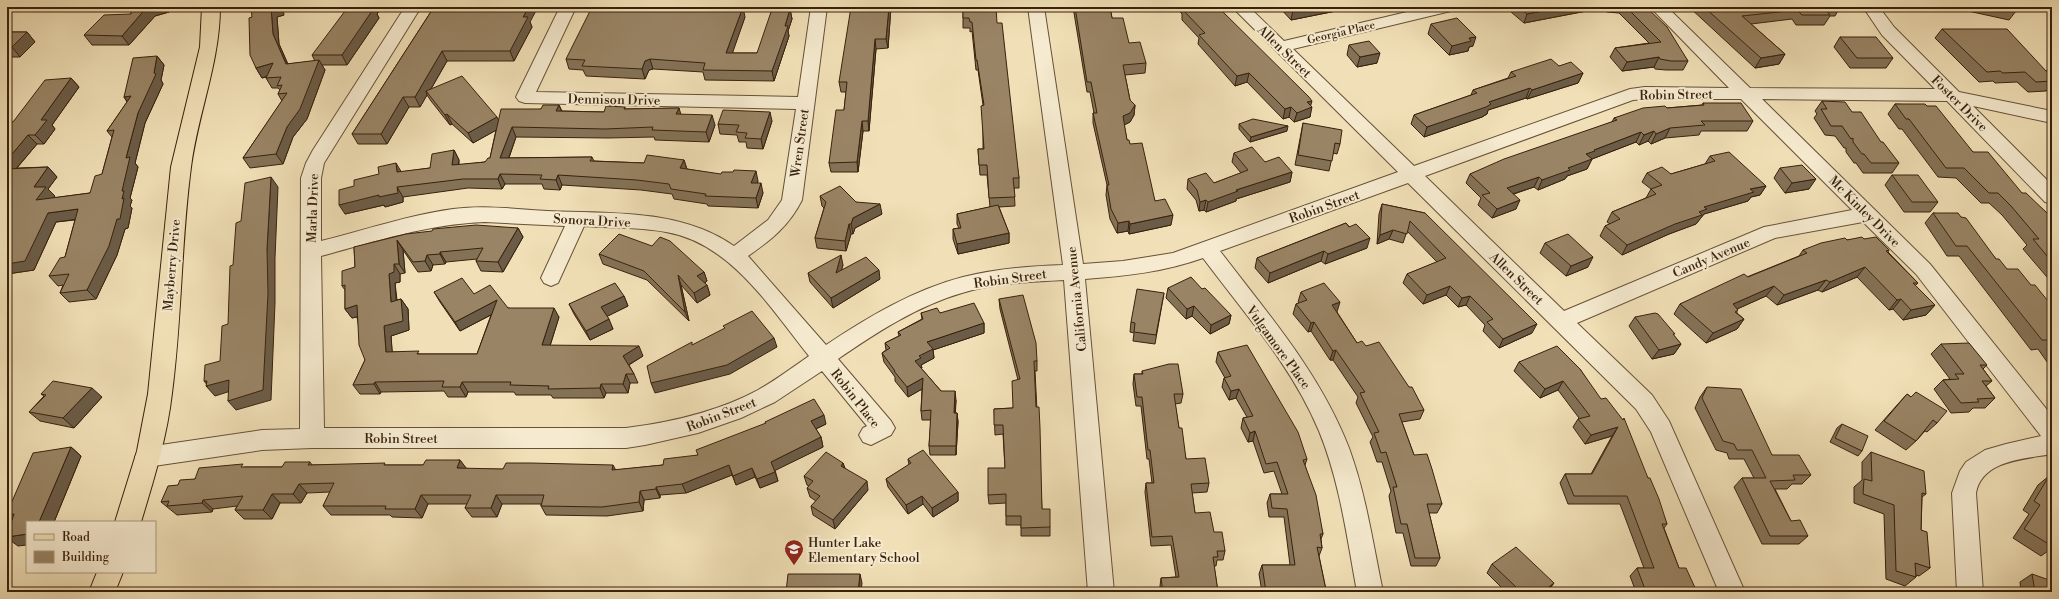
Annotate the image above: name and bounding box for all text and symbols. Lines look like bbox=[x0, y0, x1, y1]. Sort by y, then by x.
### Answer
street label: Georgia Place bbox=[1306, 18, 1377, 48]
street label: Allen Street bbox=[1253, 21, 1315, 82]
street label: Foster Drive bbox=[1928, 72, 1991, 136]
street label: Robin Street bbox=[1639, 86, 1713, 104]
street label: Dennison Drive bbox=[567, 91, 661, 109]
street label: Wren Street bbox=[787, 107, 813, 179]
street label: Marla Drive bbox=[304, 173, 322, 243]
street label: Mc Kinley Drive bbox=[1825, 173, 1904, 251]
street label: Robin Street bbox=[1287, 187, 1362, 227]
street label: Sonora Drive bbox=[553, 211, 632, 231]
street label: Mayberry Drive bbox=[160, 218, 184, 312]
street label: Candy Avenue bbox=[1670, 234, 1753, 281]
street label: California Avenue bbox=[1063, 245, 1090, 352]
street label: Allen Street bbox=[1485, 248, 1547, 309]
street label: Robin Street bbox=[973, 266, 1048, 292]
street label: Vulgamore Place bbox=[1242, 302, 1314, 393]
street label: Robin Place bbox=[827, 366, 884, 432]
street label: Robin Street bbox=[684, 394, 759, 436]
street label: Robin Street bbox=[364, 431, 438, 447]
legend bbox=[26, 521, 156, 573]
text: Road bbox=[62, 530, 90, 545]
place label: Hunter Lake Elementary School bbox=[808, 535, 920, 566]
school or university icon: Hunter Lake Elementary School bbox=[783, 538, 805, 566]
text: Building bbox=[61, 550, 110, 565]

